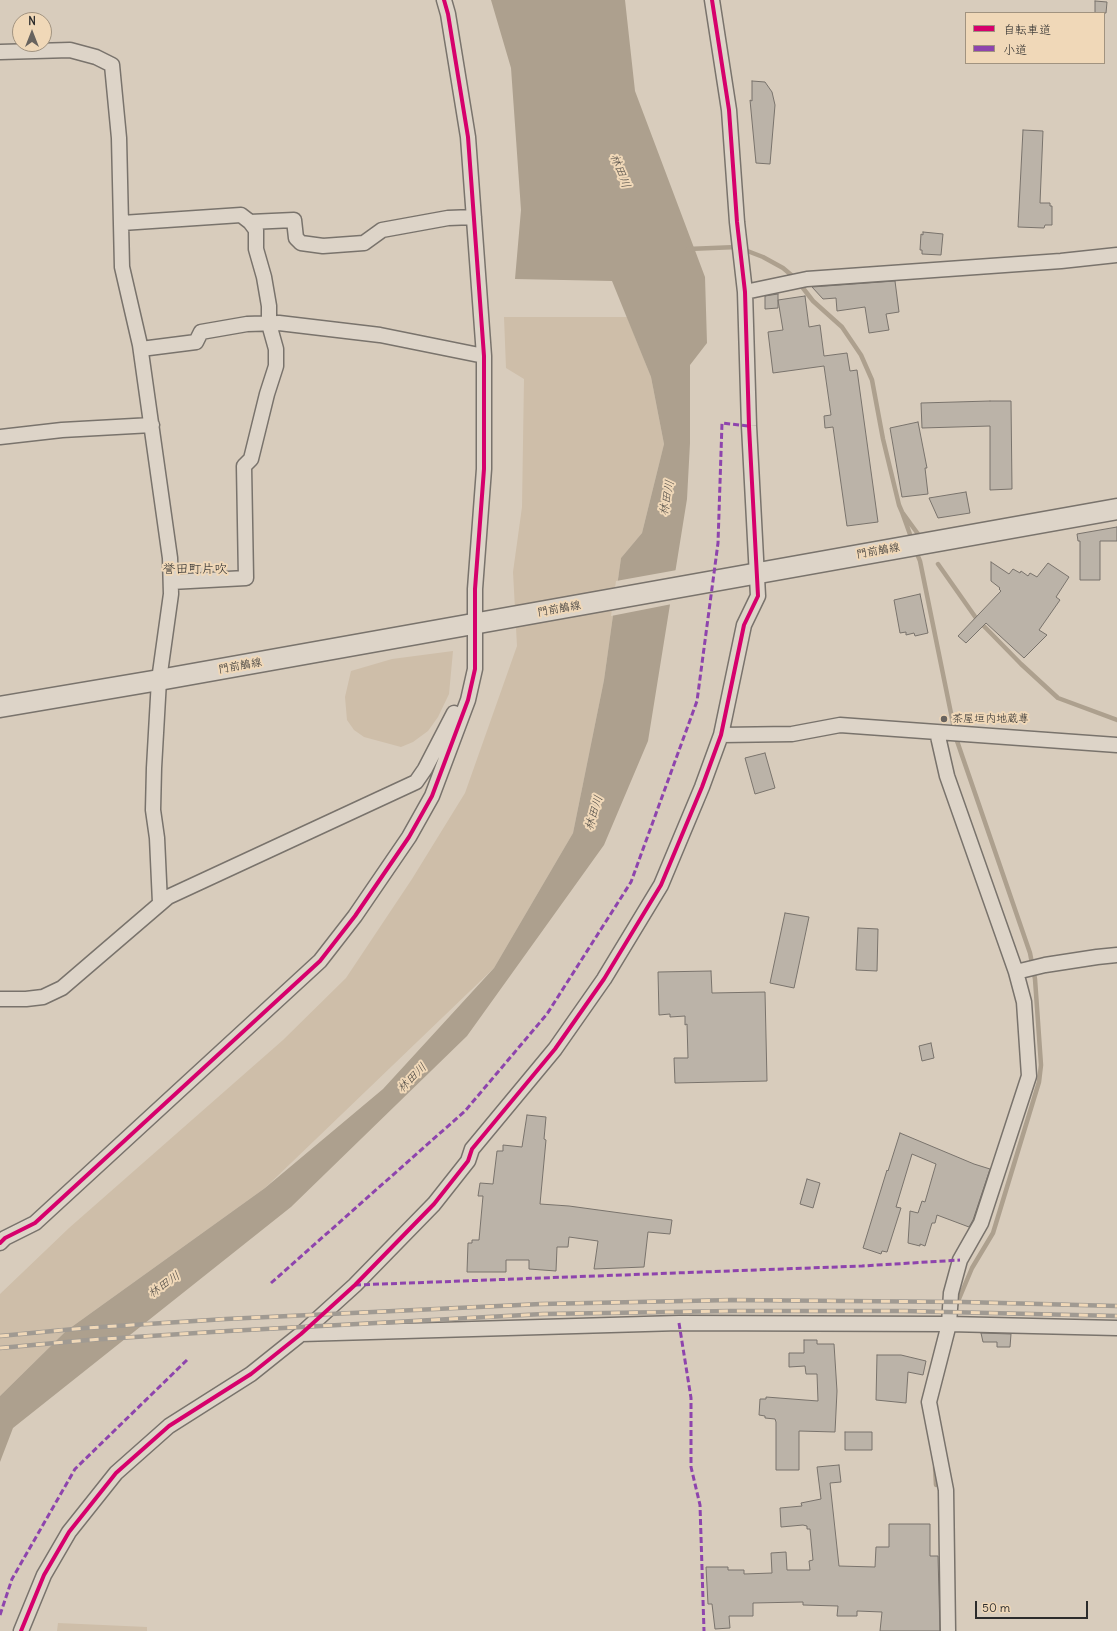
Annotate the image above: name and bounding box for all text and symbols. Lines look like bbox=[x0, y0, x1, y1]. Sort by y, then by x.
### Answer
north arrow bbox=[12, 12, 52, 52]
legend bbox=[965, 12, 1105, 64]
text: N bbox=[28, 14, 36, 28]
text: 自転車道 bbox=[1003, 22, 1051, 37]
text: 小道 bbox=[1003, 42, 1027, 57]
water label: 林田川 bbox=[607, 152, 633, 190]
water label: 林田川 bbox=[656, 479, 678, 517]
street label: 門前鵤線 bbox=[855, 541, 901, 561]
district label: 誉田町片吹 bbox=[163, 561, 227, 577]
street label: 門前鵤線 bbox=[536, 599, 582, 619]
street label: 門前鵤線 bbox=[217, 656, 263, 676]
place label: 茶屋垣内地蔵尊 bbox=[952, 712, 1029, 726]
marker: 茶屋垣内地蔵尊 bbox=[939, 714, 949, 724]
water label: 林田川 bbox=[582, 794, 606, 832]
water label: 林田川 bbox=[394, 1060, 430, 1096]
water label: 林田川 bbox=[145, 1269, 183, 1301]
scale bar bbox=[977, 1593, 1090, 1619]
text: 50 m bbox=[982, 1600, 1010, 1615]

